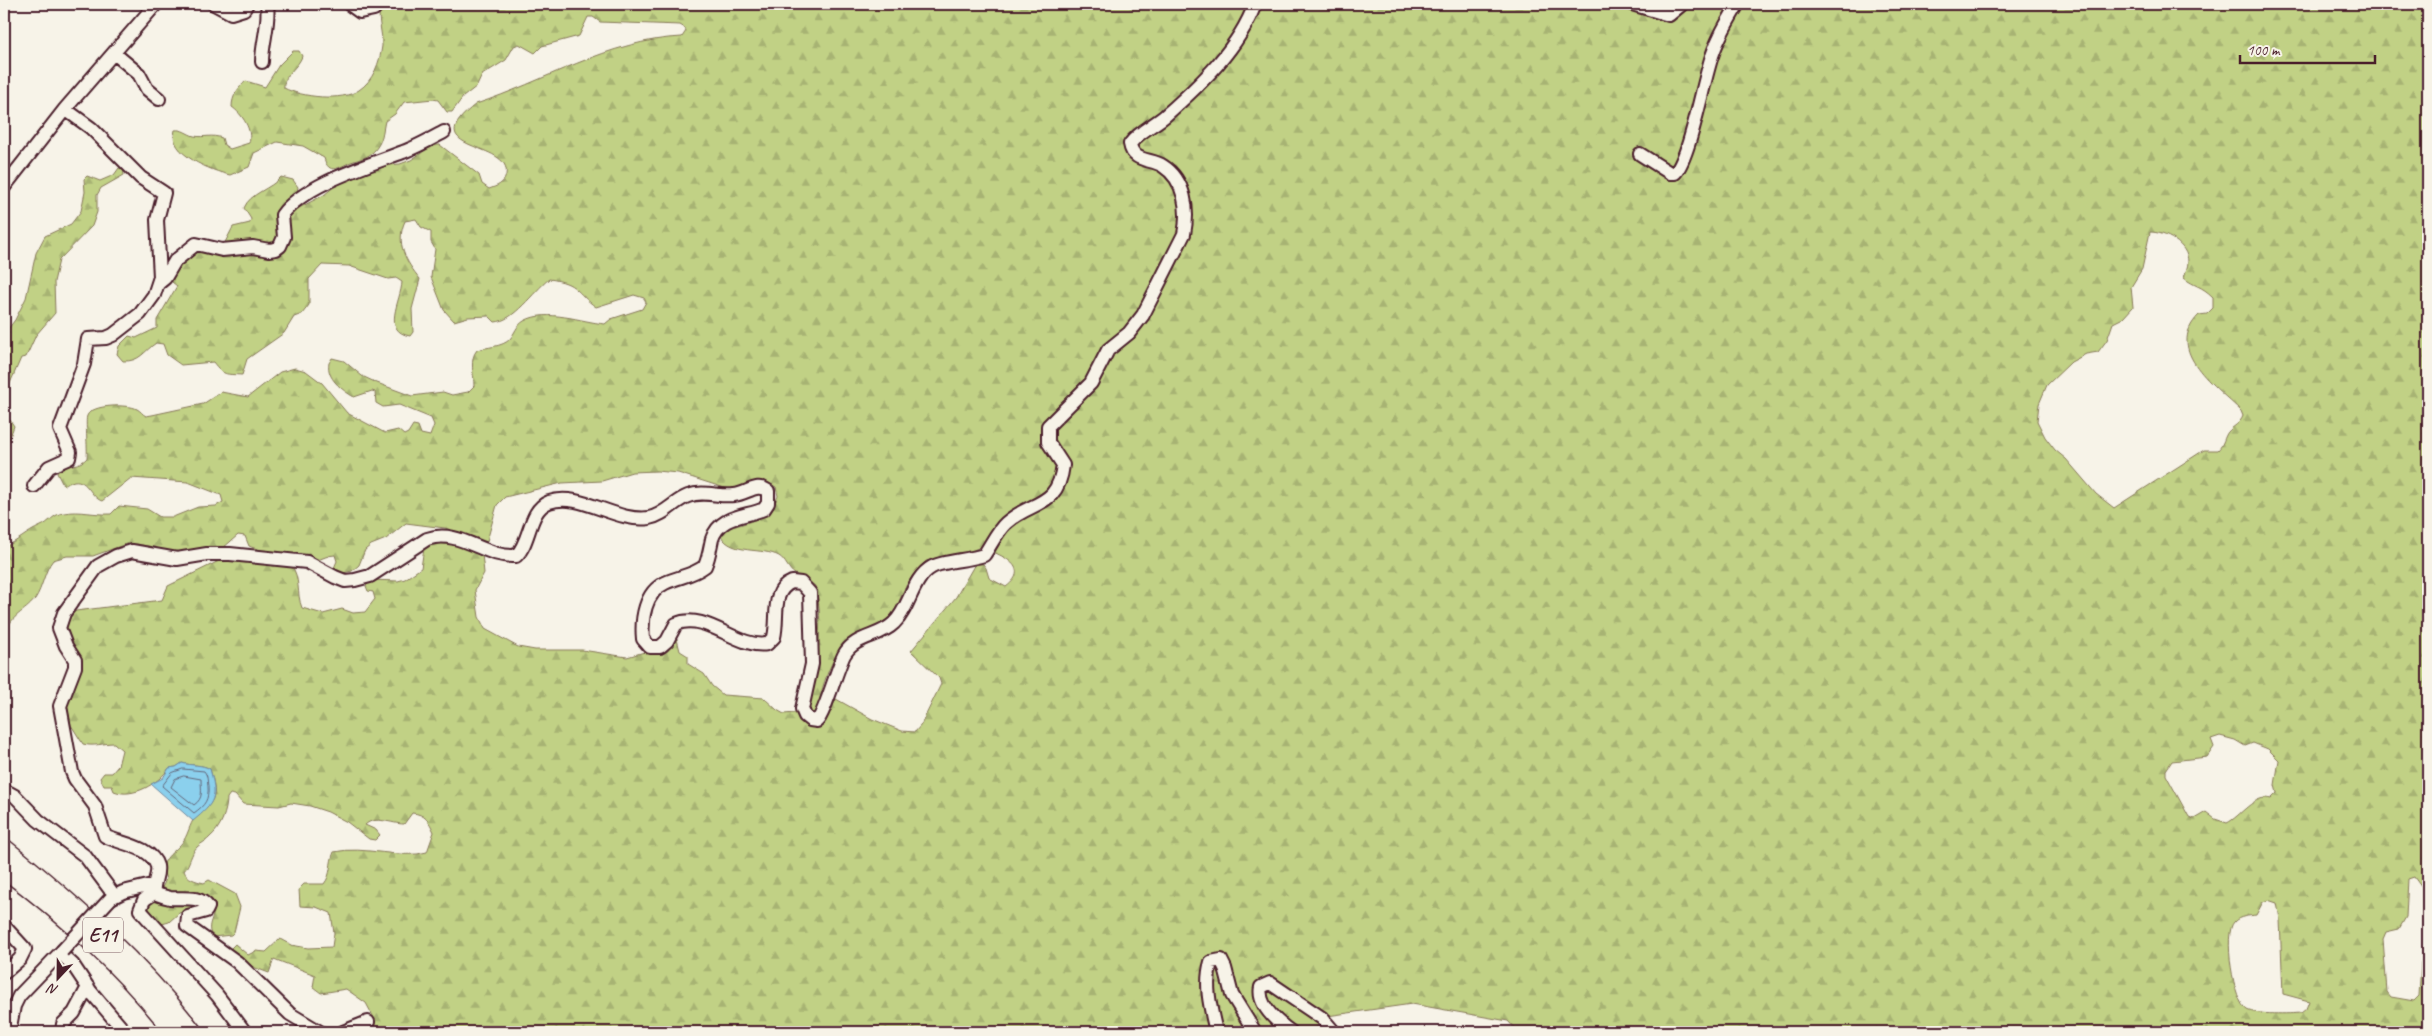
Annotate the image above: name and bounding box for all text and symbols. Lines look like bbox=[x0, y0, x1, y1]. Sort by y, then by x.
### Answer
scale bar bbox=[2240, 32, 2374, 64]
text: 100 m bbox=[2247, 41, 2281, 60]
road number: E11 bbox=[83, 918, 123, 952]
north arrow bbox=[32, 954, 82, 1004]
text: N bbox=[44, 979, 61, 999]

